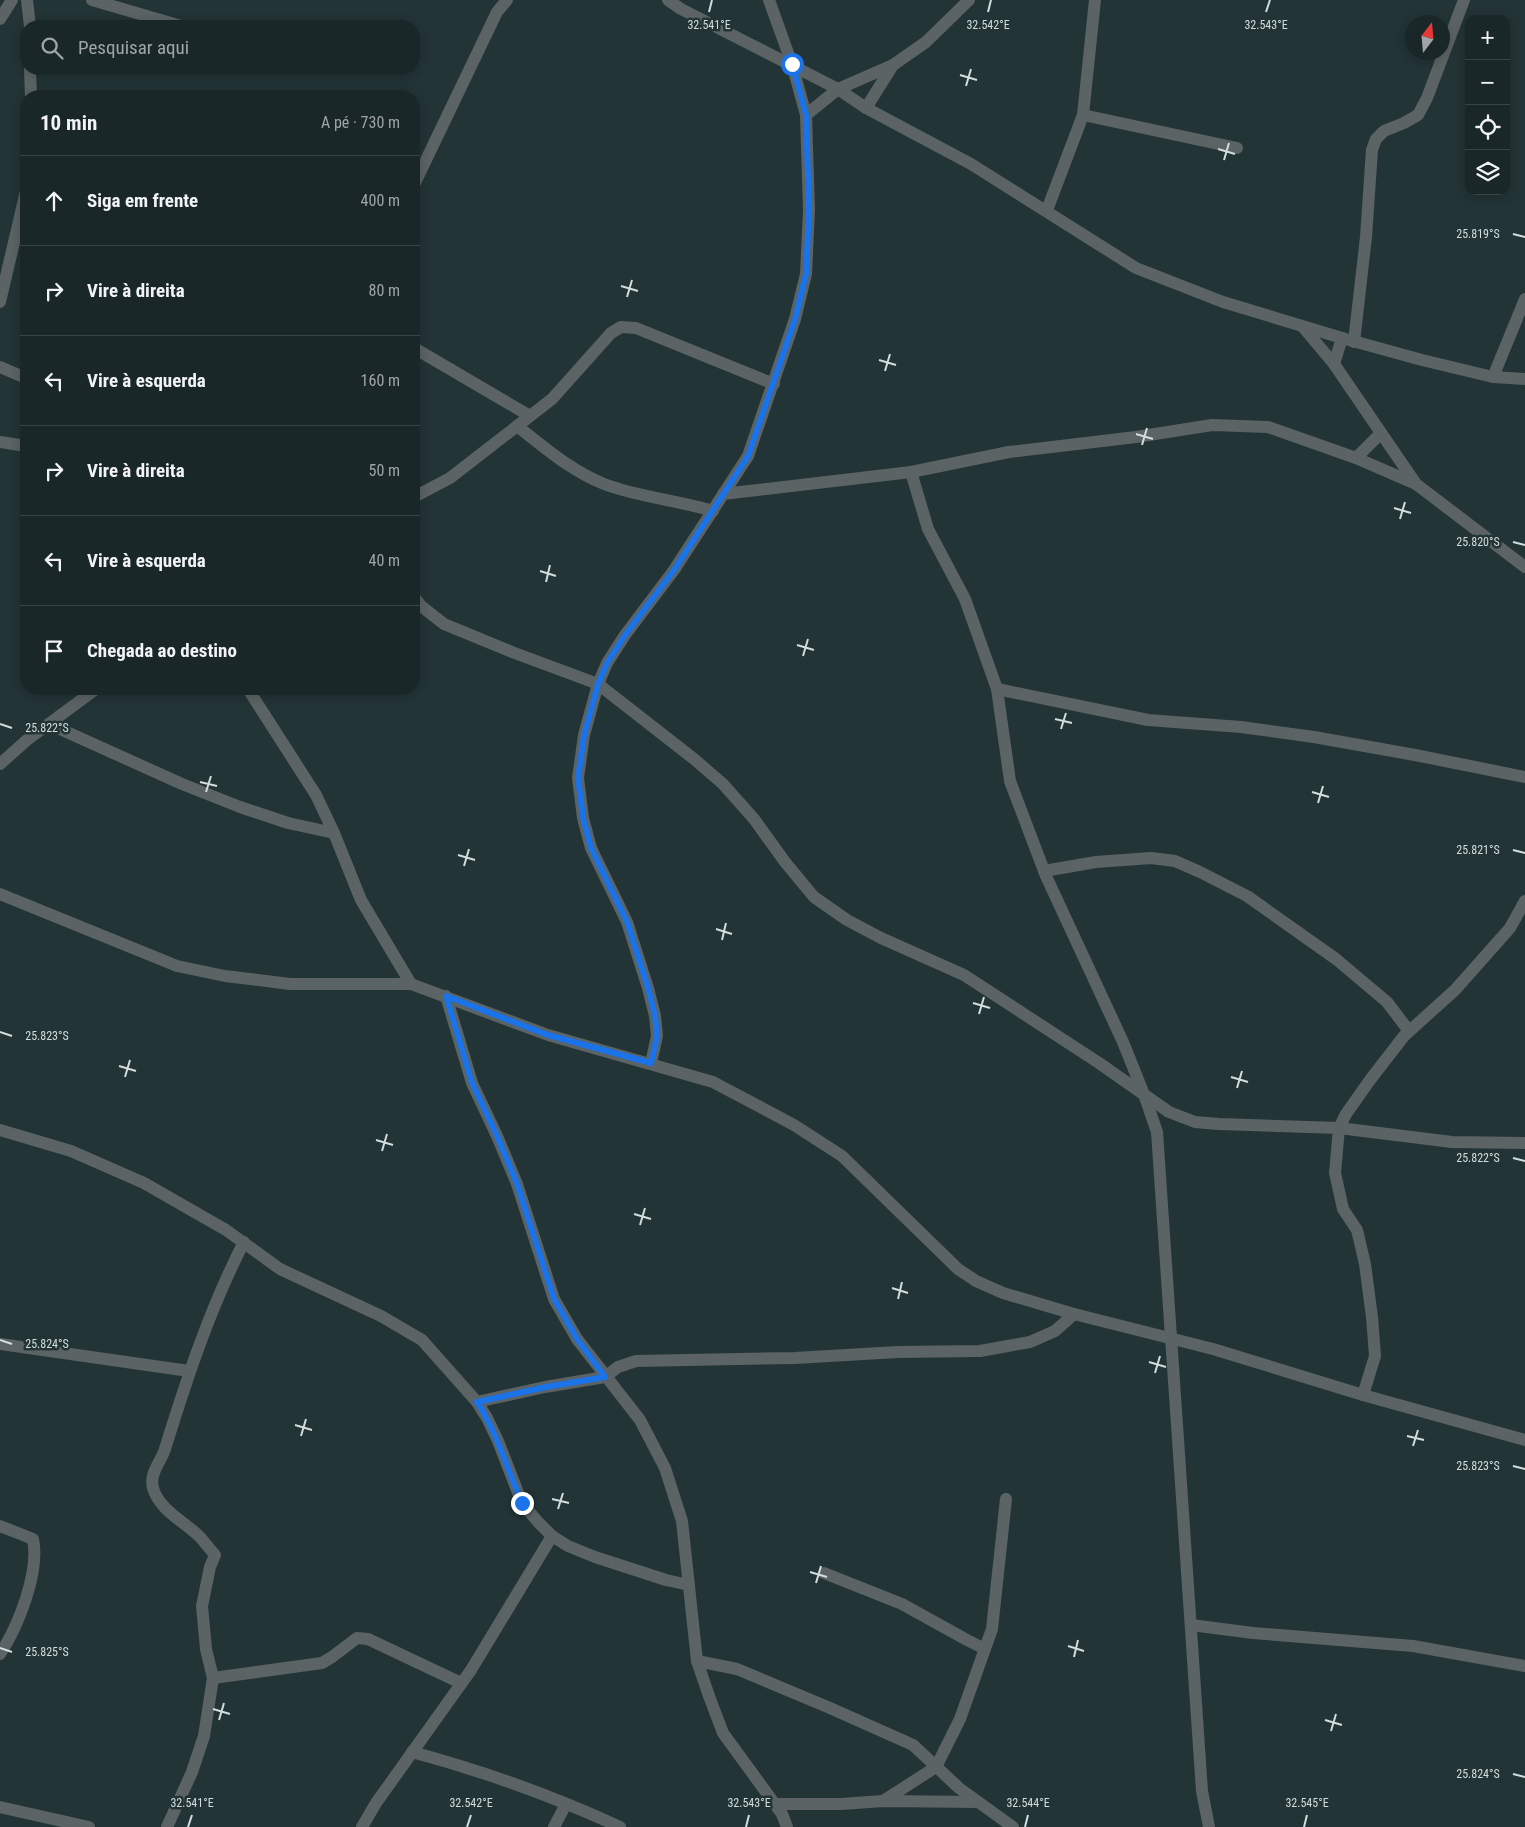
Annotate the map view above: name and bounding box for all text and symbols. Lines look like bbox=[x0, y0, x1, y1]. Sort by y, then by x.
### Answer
north arrow bbox=[1405, 15, 1450, 60]
map controls bbox=[1465, 15, 1510, 195]
button: + bbox=[1465, 15, 1510, 60]
text: 32.541°E bbox=[687, 18, 731, 32]
text: 32.542°E bbox=[966, 18, 1010, 32]
text: 32.543°E bbox=[1244, 18, 1288, 32]
search box bbox=[20, 20, 420, 75]
icon: search bbox=[38, 34, 66, 62]
text: Pesquisar aqui bbox=[78, 36, 189, 59]
route start bbox=[781, 53, 804, 76]
button: − bbox=[1465, 60, 1510, 105]
button: locate bbox=[1465, 105, 1510, 150]
text: 10 min bbox=[40, 111, 97, 135]
text: A pé · 730 m bbox=[321, 113, 400, 132]
button: layers bbox=[1465, 150, 1510, 195]
icon: ahead bbox=[40, 187, 68, 215]
text: Siga em frente bbox=[87, 189, 198, 212]
text: 400 m bbox=[361, 191, 400, 210]
text: 25.819°S bbox=[1456, 227, 1500, 241]
icon: right bbox=[40, 277, 68, 305]
text: Vire à direita bbox=[87, 279, 185, 302]
text: 80 m bbox=[368, 281, 400, 300]
icon: left bbox=[40, 367, 68, 395]
text: Vire à esquerda bbox=[87, 369, 206, 392]
text: 160 m bbox=[361, 371, 400, 390]
icon: right bbox=[40, 457, 68, 485]
text: Vire à direita bbox=[87, 459, 185, 482]
text: 50 m bbox=[368, 461, 400, 480]
text: 25.820°S bbox=[1456, 535, 1500, 549]
icon: left bbox=[40, 547, 68, 575]
text: Vire à esquerda bbox=[87, 549, 206, 572]
text: 40 m bbox=[368, 551, 400, 570]
icon: arrive bbox=[40, 637, 68, 665]
text: Chegada ao destino bbox=[87, 639, 237, 662]
text: 25.822°S bbox=[25, 721, 69, 735]
text: 25.821°S bbox=[1456, 843, 1500, 857]
text: 25.823°S bbox=[25, 1029, 69, 1043]
text: 25.822°S bbox=[1456, 1151, 1500, 1165]
text: 25.824°S bbox=[25, 1337, 69, 1351]
text: 25.823°S bbox=[1456, 1459, 1500, 1473]
route end bbox=[511, 1492, 534, 1515]
text: 25.825°S bbox=[25, 1645, 69, 1659]
text: 25.824°S bbox=[1456, 1767, 1500, 1781]
text: 32.541°E bbox=[170, 1796, 214, 1810]
text: 32.542°E bbox=[449, 1796, 493, 1810]
text: 32.543°E bbox=[727, 1796, 771, 1810]
text: 32.544°E bbox=[1006, 1796, 1050, 1810]
text: 32.545°E bbox=[1285, 1796, 1329, 1810]

